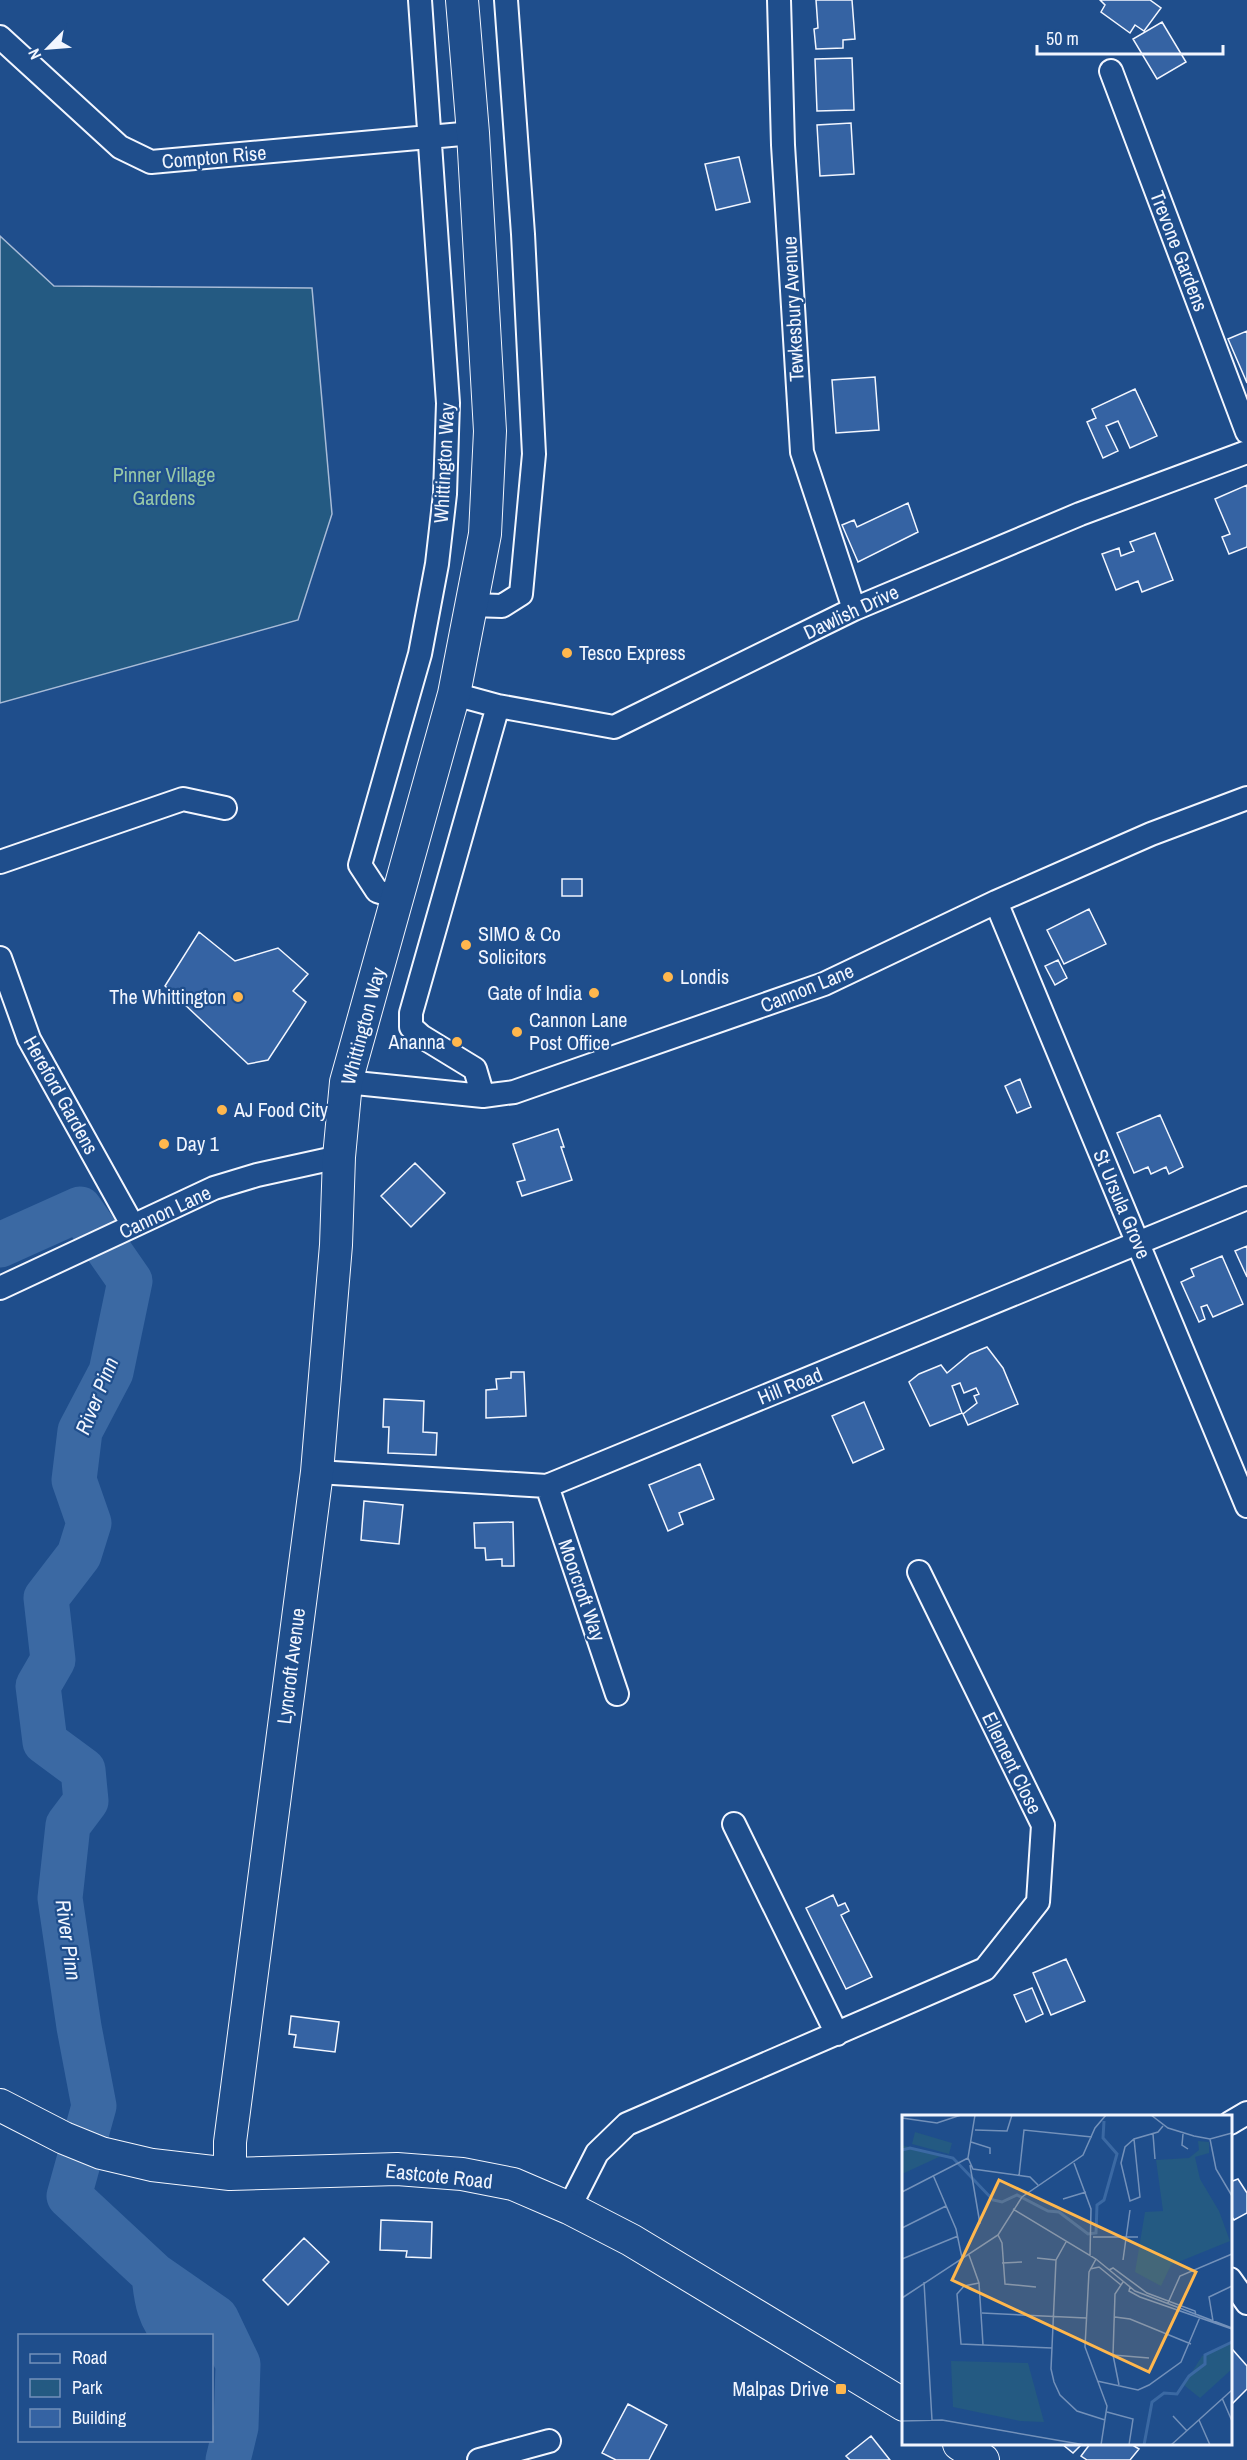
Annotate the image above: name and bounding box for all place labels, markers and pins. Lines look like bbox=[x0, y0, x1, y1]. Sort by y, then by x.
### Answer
place label: Tesco Express bbox=[579, 639, 686, 666]
marker: Tesco Express bbox=[560, 646, 574, 660]
place label: SIMO & Co Solicitors bbox=[478, 920, 561, 970]
marker: SIMO & Co Solicitors bbox=[459, 938, 473, 952]
place label: Londis bbox=[680, 963, 729, 990]
marker: Londis bbox=[661, 970, 675, 984]
place label: Gate of India bbox=[487, 979, 582, 1006]
place label: The Whittington bbox=[109, 983, 226, 1010]
marker: Gate of India bbox=[587, 986, 601, 1000]
marker: The Whittington bbox=[231, 990, 245, 1004]
place label: Cannon Lane Post Office bbox=[529, 1006, 627, 1056]
marker: Cannon Lane Post Office bbox=[510, 1025, 524, 1039]
place label: Ananna bbox=[387, 1028, 445, 1055]
marker: Ananna bbox=[450, 1035, 464, 1049]
place label: AJ Food City bbox=[233, 1096, 329, 1123]
marker: AJ Food City bbox=[215, 1103, 229, 1117]
place label: Day 1 bbox=[176, 1130, 219, 1157]
marker: Day 1 bbox=[157, 1137, 171, 1151]
place label: Malpas Drive bbox=[732, 2375, 829, 2402]
marker: Malpas Drive bbox=[834, 2382, 848, 2396]

